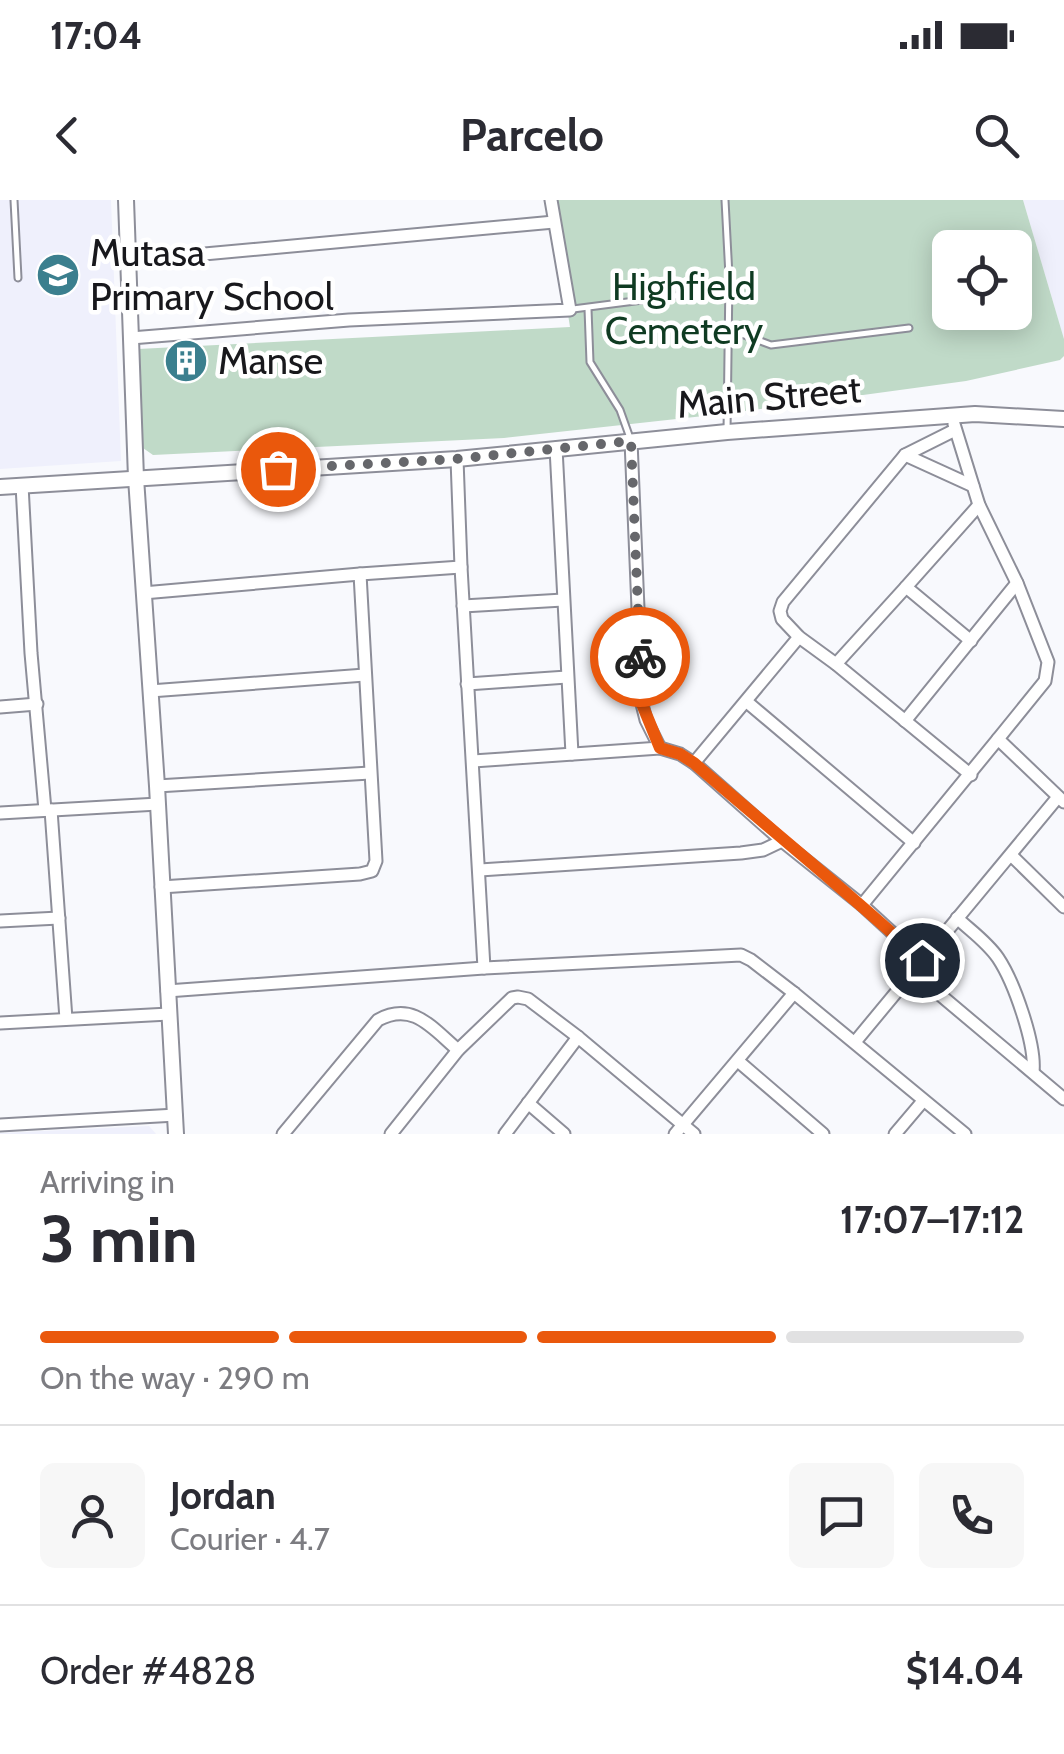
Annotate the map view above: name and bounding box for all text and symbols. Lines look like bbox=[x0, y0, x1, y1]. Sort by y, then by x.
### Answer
text: 17:04 bbox=[50, 12, 142, 59]
icon: back bbox=[40, 108, 95, 163]
text: Parcelo bbox=[460, 108, 604, 162]
icon: search bbox=[969, 108, 1024, 163]
place label: Mutasa Primary School bbox=[90, 229, 334, 320]
map controls bbox=[932, 230, 1032, 330]
button: locate bbox=[932, 230, 1032, 330]
school or university icon: Mutasa Primary School bbox=[35, 252, 81, 298]
park label: Highfield Cemetery bbox=[605, 263, 763, 354]
place label: Manse bbox=[218, 337, 323, 384]
building icon: Manse bbox=[163, 338, 209, 384]
street label: Main Street bbox=[675, 365, 863, 428]
pin bbox=[236, 427, 321, 512]
icon: bag bbox=[251, 442, 306, 497]
courier bbox=[590, 607, 690, 707]
icon: bike bbox=[613, 630, 668, 685]
pin bbox=[880, 918, 965, 1003]
icon: home bbox=[895, 933, 950, 988]
text: Arriving in bbox=[40, 1162, 175, 1201]
text: 17:07–17:12 bbox=[840, 1196, 1024, 1243]
text: 3 min bbox=[40, 1199, 198, 1278]
text: On the way · 290 m bbox=[40, 1358, 310, 1397]
button: person bbox=[40, 1463, 145, 1568]
button: chat bbox=[789, 1463, 894, 1568]
button: phone bbox=[919, 1463, 1024, 1568]
text: Jordan bbox=[170, 1472, 276, 1519]
text: Courier · 4.7 bbox=[170, 1519, 330, 1558]
text: Order #4828 bbox=[40, 1647, 256, 1694]
text: $14.04 bbox=[906, 1647, 1024, 1694]

